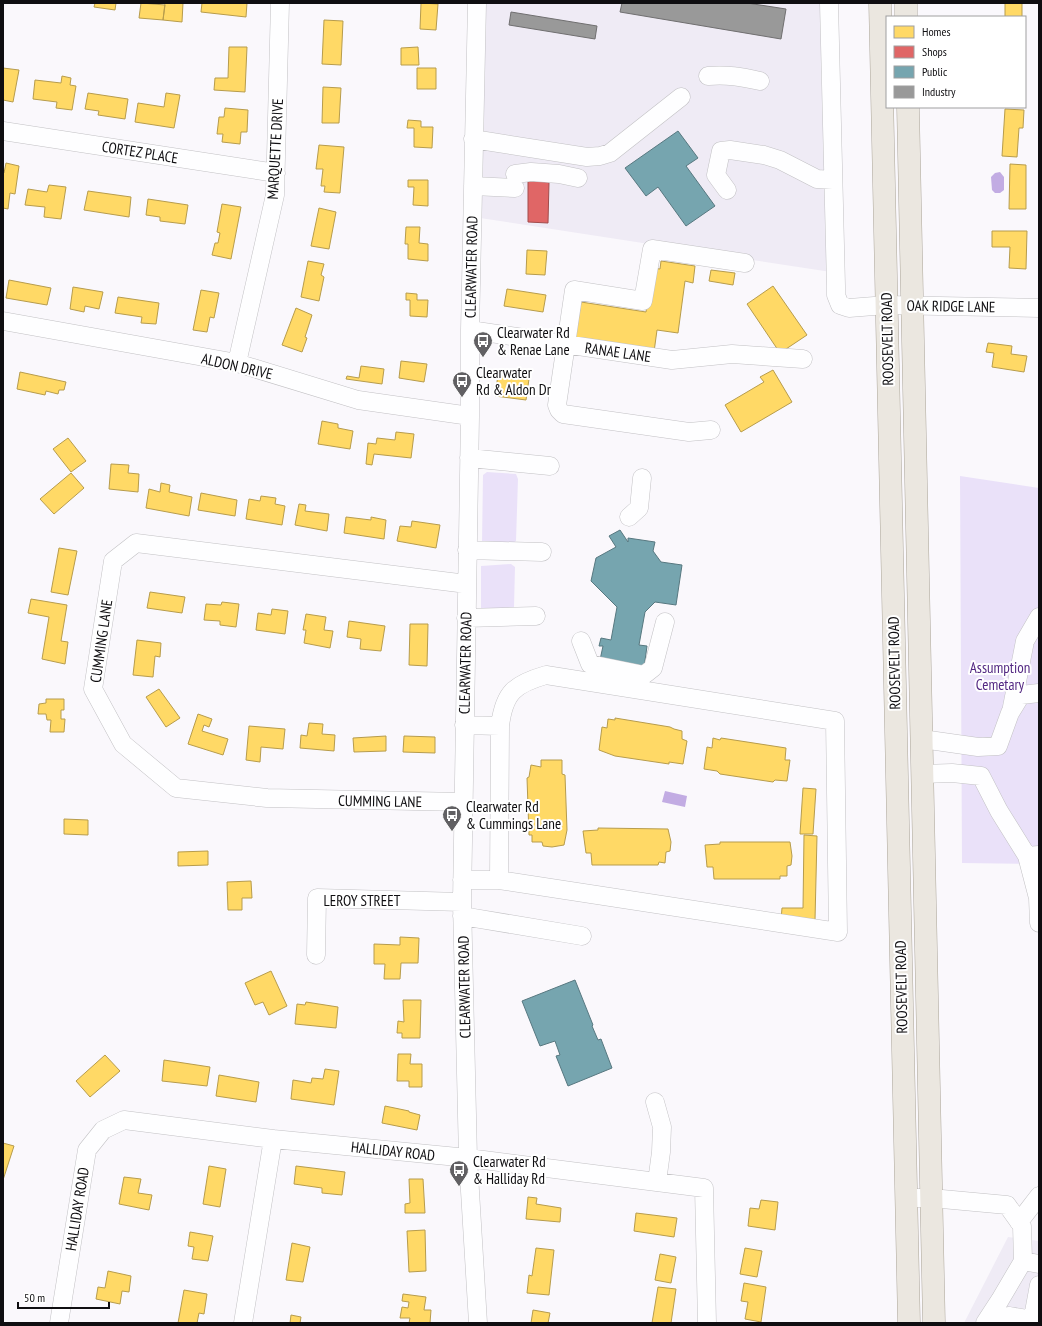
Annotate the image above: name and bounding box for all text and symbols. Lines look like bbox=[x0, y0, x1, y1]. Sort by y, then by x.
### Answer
legend bbox=[886, 16, 1026, 108]
text: Homes bbox=[922, 24, 950, 39]
text: Shops bbox=[922, 44, 947, 59]
text: Public bbox=[922, 64, 948, 79]
text: Industry bbox=[922, 84, 956, 99]
street label: MARQUETTE DRIVE bbox=[263, 98, 287, 200]
street label: CORTEZ PLACE bbox=[101, 137, 179, 167]
street label: CLEARWATER ROAD bbox=[461, 215, 481, 318]
street label: ROOSEVELT ROAD bbox=[877, 292, 897, 386]
street label: OAK RIDGE LANE bbox=[906, 296, 996, 316]
place label: Clearwater Rd & Renae Lane bbox=[497, 323, 570, 359]
bus stop icon: Clearwater Rd & Renae Lane bbox=[472, 330, 494, 358]
street label: RANAE LANE bbox=[584, 338, 652, 366]
street label: ALDON DRIVE bbox=[199, 349, 275, 383]
place label: Clearwater Rd & Aldon Dr bbox=[476, 363, 552, 399]
bus stop icon: Clearwater Rd & Aldon Dr bbox=[451, 370, 473, 398]
street label: CUMMING LANE bbox=[86, 598, 116, 684]
street label: CLEARWATER ROAD bbox=[455, 611, 475, 714]
street label: ROOSEVELT ROAD bbox=[884, 616, 904, 710]
park label: Assumption Cemetary bbox=[970, 658, 1030, 694]
street label: CUMMING LANE bbox=[338, 791, 422, 811]
place label: Clearwater Rd & Cummings Lane bbox=[466, 797, 561, 833]
bus stop icon: Clearwater Rd & Cummings Lane bbox=[441, 804, 463, 832]
street label: LEROY STREET bbox=[324, 891, 401, 910]
street label: CLEARWATER ROAD bbox=[454, 935, 474, 1038]
street label: ROOSEVELT ROAD bbox=[891, 940, 911, 1034]
street label: HALLIDAY ROAD bbox=[350, 1137, 436, 1165]
place label: Clearwater Rd & Halliday Rd bbox=[473, 1152, 546, 1188]
bus stop icon: Clearwater Rd & Halliday Rd bbox=[448, 1159, 470, 1187]
street label: HALLIDAY ROAD bbox=[61, 1166, 93, 1252]
scale bar bbox=[18, 1284, 109, 1310]
text: 50 m bbox=[24, 1290, 45, 1305]

